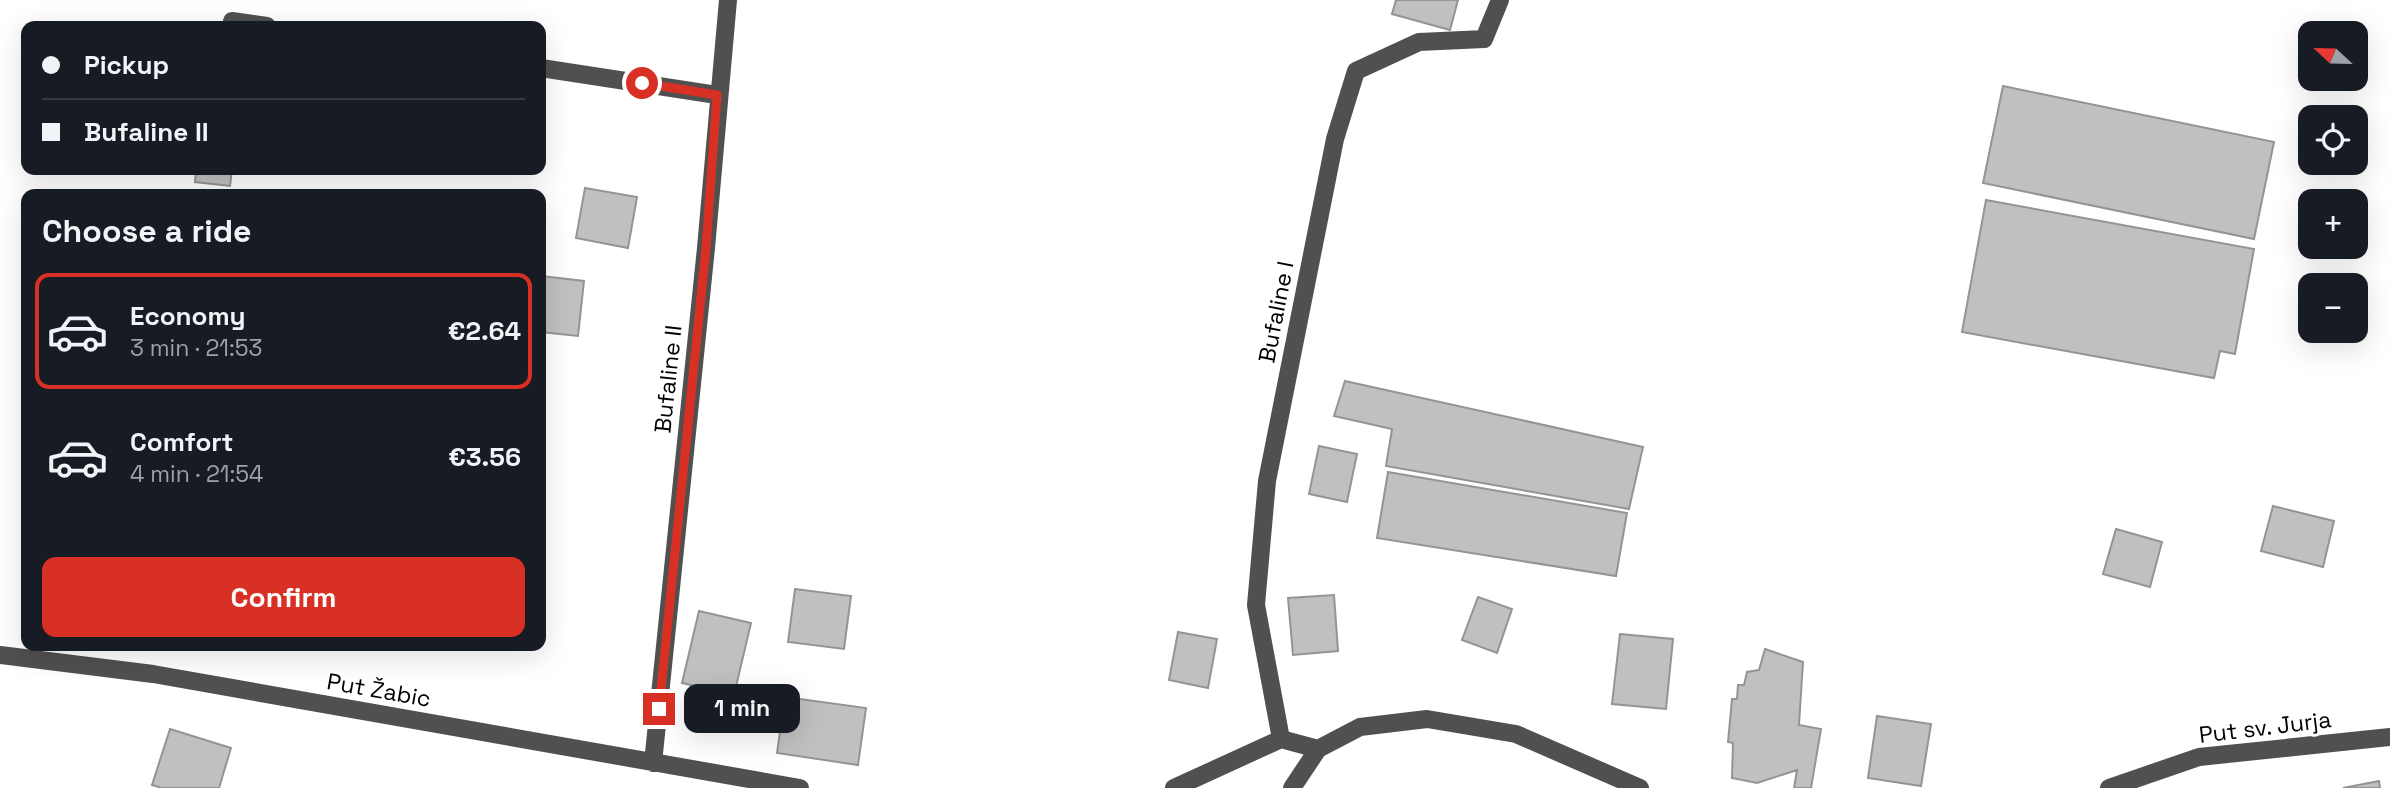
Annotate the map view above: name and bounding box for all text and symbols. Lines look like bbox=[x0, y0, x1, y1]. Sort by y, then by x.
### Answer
north arrow bbox=[2298, 21, 2368, 91]
map controls bbox=[2298, 21, 2368, 343]
text: Pickup bbox=[84, 48, 169, 82]
route start bbox=[626, 67, 658, 99]
button: locate bbox=[2298, 105, 2368, 175]
text: Bufaline II bbox=[84, 115, 209, 149]
button: + bbox=[2298, 189, 2368, 259]
text: Choose a ride bbox=[42, 211, 252, 251]
street label: Bufaline I bbox=[1251, 259, 1301, 365]
button: − bbox=[2298, 273, 2368, 343]
text: Economy bbox=[130, 299, 246, 333]
icon: car bbox=[46, 300, 109, 363]
text: €2.64 bbox=[448, 314, 521, 348]
street label: Bufaline II bbox=[647, 323, 689, 435]
text: 3 min · 21:53 bbox=[130, 333, 262, 363]
text: Comfort bbox=[130, 425, 233, 459]
icon: car bbox=[46, 426, 109, 489]
text: €3.56 bbox=[448, 440, 521, 474]
text: 4 min · 21:54 bbox=[130, 459, 263, 489]
button: Confirm bbox=[42, 557, 525, 637]
street label: Put Žabic bbox=[325, 666, 433, 714]
callout: 1 min bbox=[684, 684, 799, 734]
route end bbox=[643, 693, 675, 725]
text: 1 min bbox=[714, 693, 770, 723]
street label: Put sv. Jurja bbox=[2197, 704, 2333, 750]

